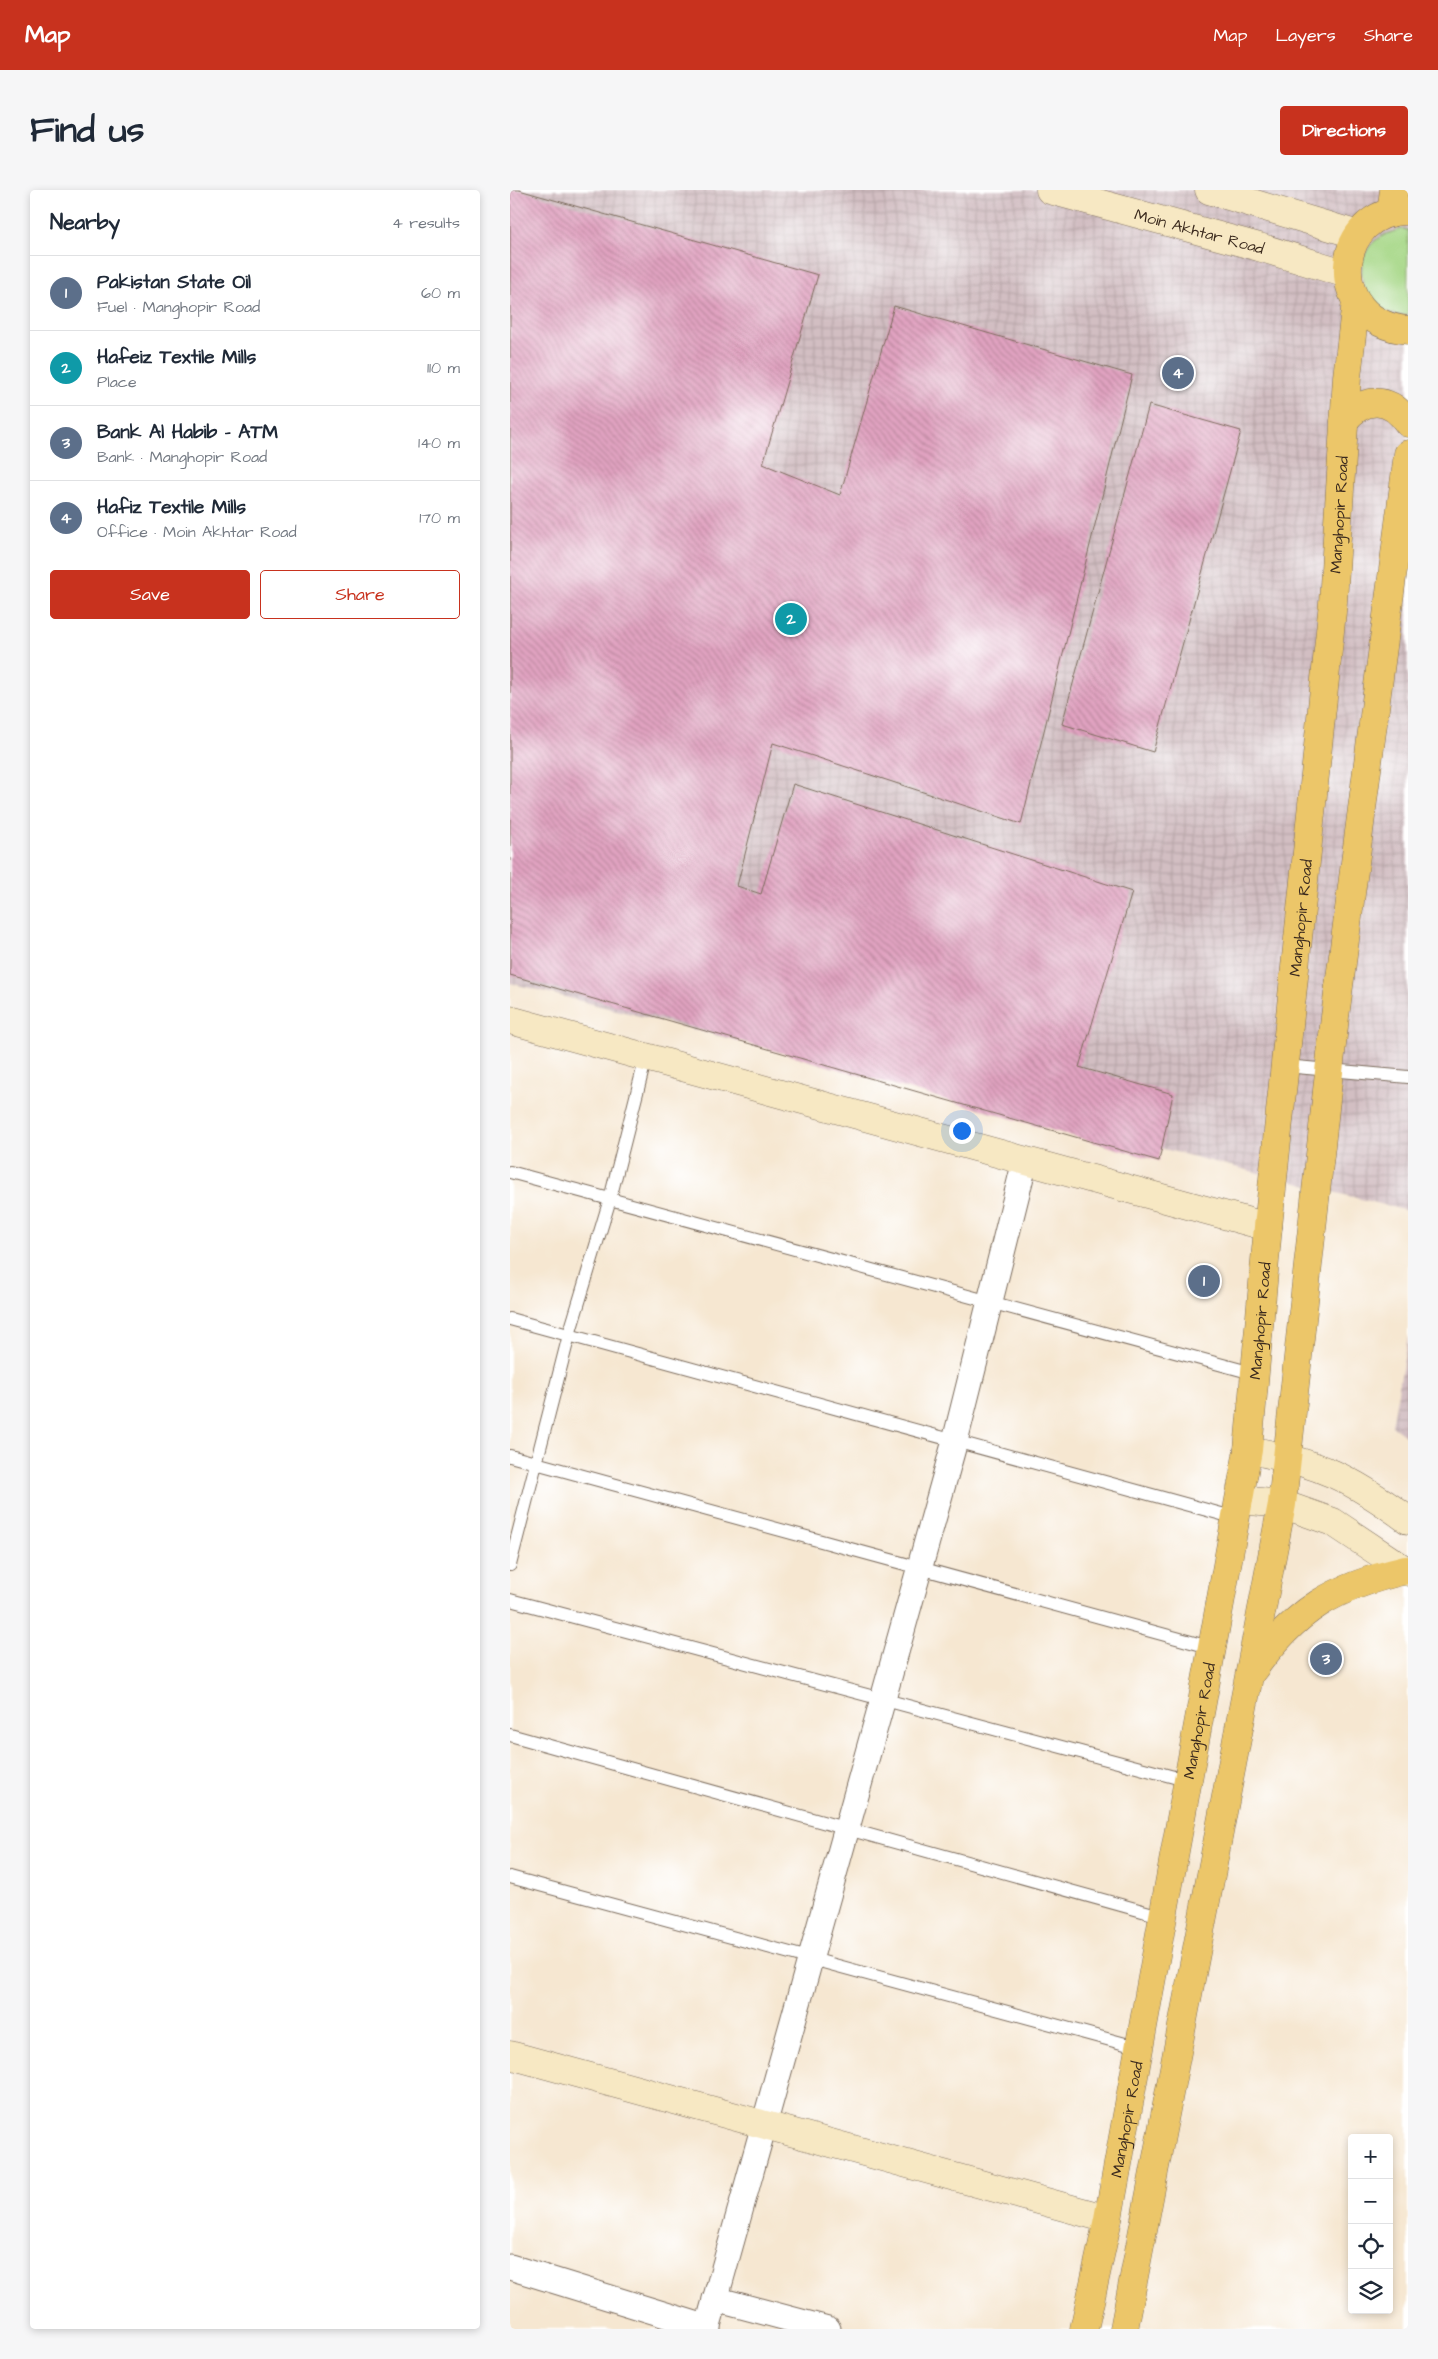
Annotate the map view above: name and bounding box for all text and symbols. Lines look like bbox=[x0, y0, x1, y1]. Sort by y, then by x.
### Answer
text: Map bbox=[25, 18, 70, 52]
text: Map bbox=[1213, 23, 1247, 48]
text: Layers bbox=[1275, 23, 1336, 48]
text: Share bbox=[1364, 23, 1413, 48]
text: Find us bbox=[30, 106, 144, 155]
button: Directions bbox=[1280, 106, 1408, 155]
street label: Moin Akhtar Road bbox=[1132, 204, 1267, 260]
text: Nearby bbox=[50, 208, 120, 237]
text: 4 results bbox=[392, 212, 460, 234]
text: Pakistan State Oil bbox=[97, 269, 251, 296]
text: 1 bbox=[65, 282, 67, 304]
text: 60 m bbox=[421, 282, 460, 304]
text: Fuel · Manghopir Road bbox=[97, 296, 260, 318]
text: Hafeiz Textile Mills bbox=[97, 344, 256, 371]
pin: 4 bbox=[1162, 354, 1194, 392]
text: 2 bbox=[61, 357, 71, 379]
text: 110 m bbox=[427, 357, 460, 379]
text: Place bbox=[97, 371, 137, 393]
text: Bank Al Habib - ATM bbox=[97, 419, 278, 446]
text: 3 bbox=[62, 432, 70, 454]
text: 140 m bbox=[418, 432, 460, 454]
text: Bank · Manghopir Road bbox=[97, 446, 267, 468]
street label: Manghopir Road bbox=[1325, 455, 1354, 574]
text: Hafiz Textile Mills bbox=[97, 494, 246, 521]
text: 4 bbox=[61, 507, 71, 529]
text: 170 m bbox=[419, 507, 460, 529]
text: Office · Moin Akhtar Road bbox=[97, 521, 297, 543]
button: Save bbox=[50, 570, 250, 619]
button: Share bbox=[260, 570, 460, 619]
pin: 2 bbox=[775, 600, 807, 638]
street label: Manghopir Road bbox=[1284, 858, 1318, 978]
your location bbox=[949, 1118, 975, 1144]
street label: Manghopir Road bbox=[1244, 1261, 1277, 1381]
pin: 1 bbox=[1188, 1262, 1220, 1300]
pin: 3 bbox=[1310, 1640, 1342, 1678]
street label: Manghopir Road bbox=[1178, 1661, 1221, 1781]
street label: Manghopir Road bbox=[1106, 2059, 1149, 2179]
map controls bbox=[1348, 2134, 1393, 2314]
button: + bbox=[1348, 2134, 1393, 2179]
button: − bbox=[1348, 2179, 1393, 2224]
button: locate bbox=[1348, 2224, 1393, 2269]
button: layers bbox=[1348, 2269, 1393, 2314]

